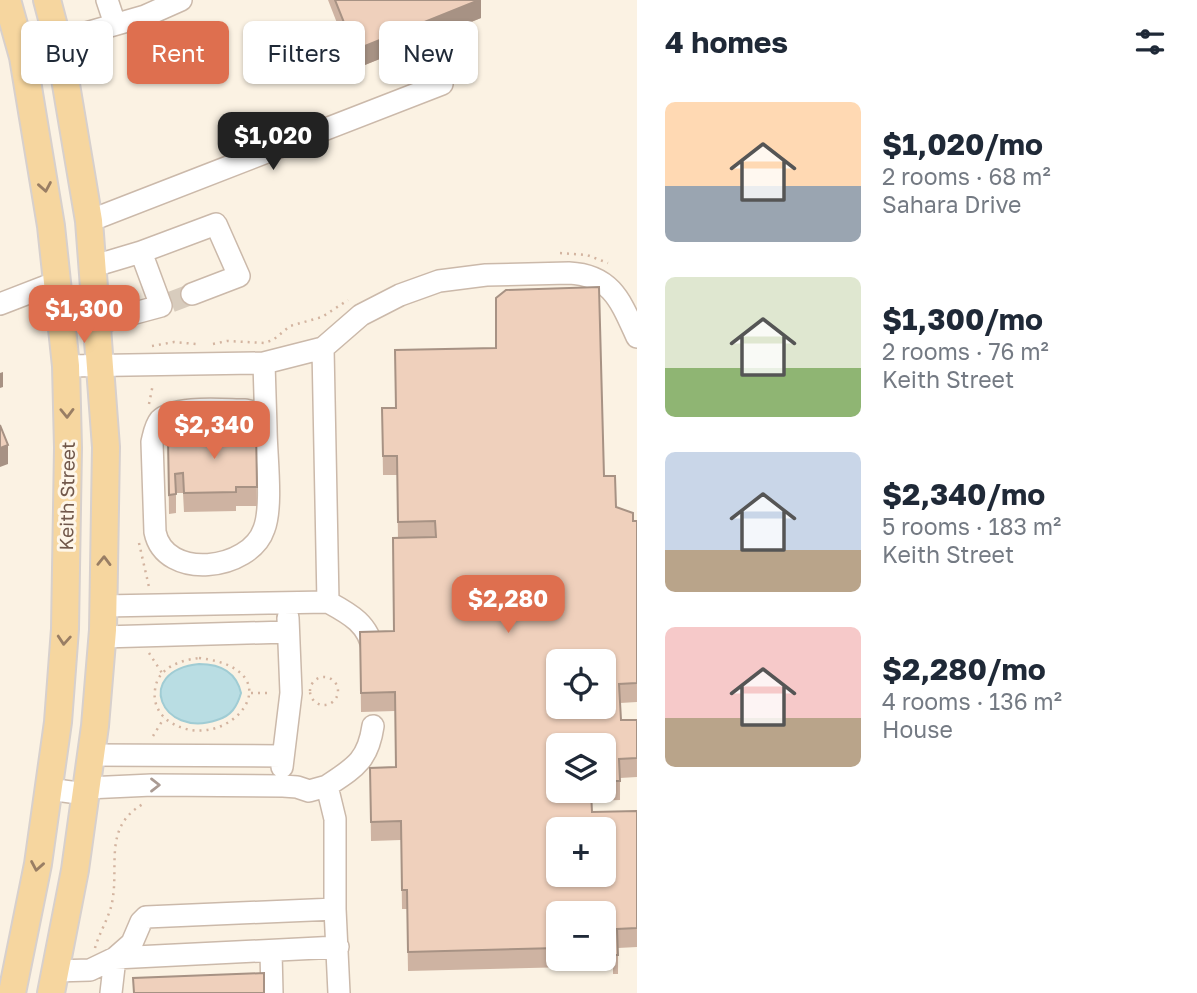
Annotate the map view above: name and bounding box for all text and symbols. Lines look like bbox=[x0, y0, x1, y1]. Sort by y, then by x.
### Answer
chip: Buy bbox=[21, 21, 113, 84]
chip: Rent bbox=[127, 21, 229, 84]
chip: Filters bbox=[243, 21, 365, 84]
chip: New bbox=[379, 21, 478, 84]
icon: filters bbox=[1131, 23, 1169, 61]
text: 4 homes bbox=[665, 24, 788, 60]
pin: $1,020 bbox=[216, 113, 330, 172]
text: $1,020 bbox=[234, 121, 312, 149]
text: $1,020/mo bbox=[882, 126, 1043, 162]
icon: home bbox=[721, 130, 805, 214]
text: 2 rooms · 68 m² bbox=[882, 162, 1051, 190]
one-way arrow bbox=[37, 181, 52, 193]
text: Sahara Drive bbox=[882, 190, 1021, 218]
pin: $1,300 bbox=[27, 286, 141, 345]
text: $1,300 bbox=[45, 294, 123, 322]
text: $1,300/mo bbox=[882, 301, 1043, 337]
icon: home bbox=[721, 305, 805, 389]
text: 2 rooms · 76 m² bbox=[882, 337, 1049, 365]
text: Keith Street bbox=[882, 365, 1014, 393]
pin: $2,340 bbox=[157, 402, 271, 461]
one-way arrow bbox=[60, 408, 75, 419]
text: $2,340 bbox=[174, 410, 254, 438]
street label: Keith Street bbox=[54, 441, 79, 551]
text: $2,340/mo bbox=[882, 476, 1045, 512]
icon: home bbox=[721, 480, 805, 564]
text: 5 rooms · 183 m² bbox=[882, 512, 1061, 540]
text: Keith Street bbox=[882, 540, 1014, 568]
one-way arrow bbox=[96, 556, 112, 566]
pin: $2,280 bbox=[451, 576, 565, 635]
text: $2,280 bbox=[468, 584, 548, 612]
one-way arrow bbox=[57, 635, 72, 646]
map controls bbox=[546, 649, 616, 971]
button: locate bbox=[546, 649, 616, 719]
text: $2,280/mo bbox=[882, 651, 1046, 687]
icon: home bbox=[721, 655, 805, 739]
text: 4 rooms · 136 m² bbox=[882, 687, 1062, 715]
text: House bbox=[882, 715, 953, 743]
button: layers bbox=[546, 733, 616, 803]
one-way arrow bbox=[150, 777, 161, 793]
button: + bbox=[546, 817, 616, 887]
one-way arrow bbox=[30, 860, 45, 872]
button: − bbox=[546, 901, 616, 971]

